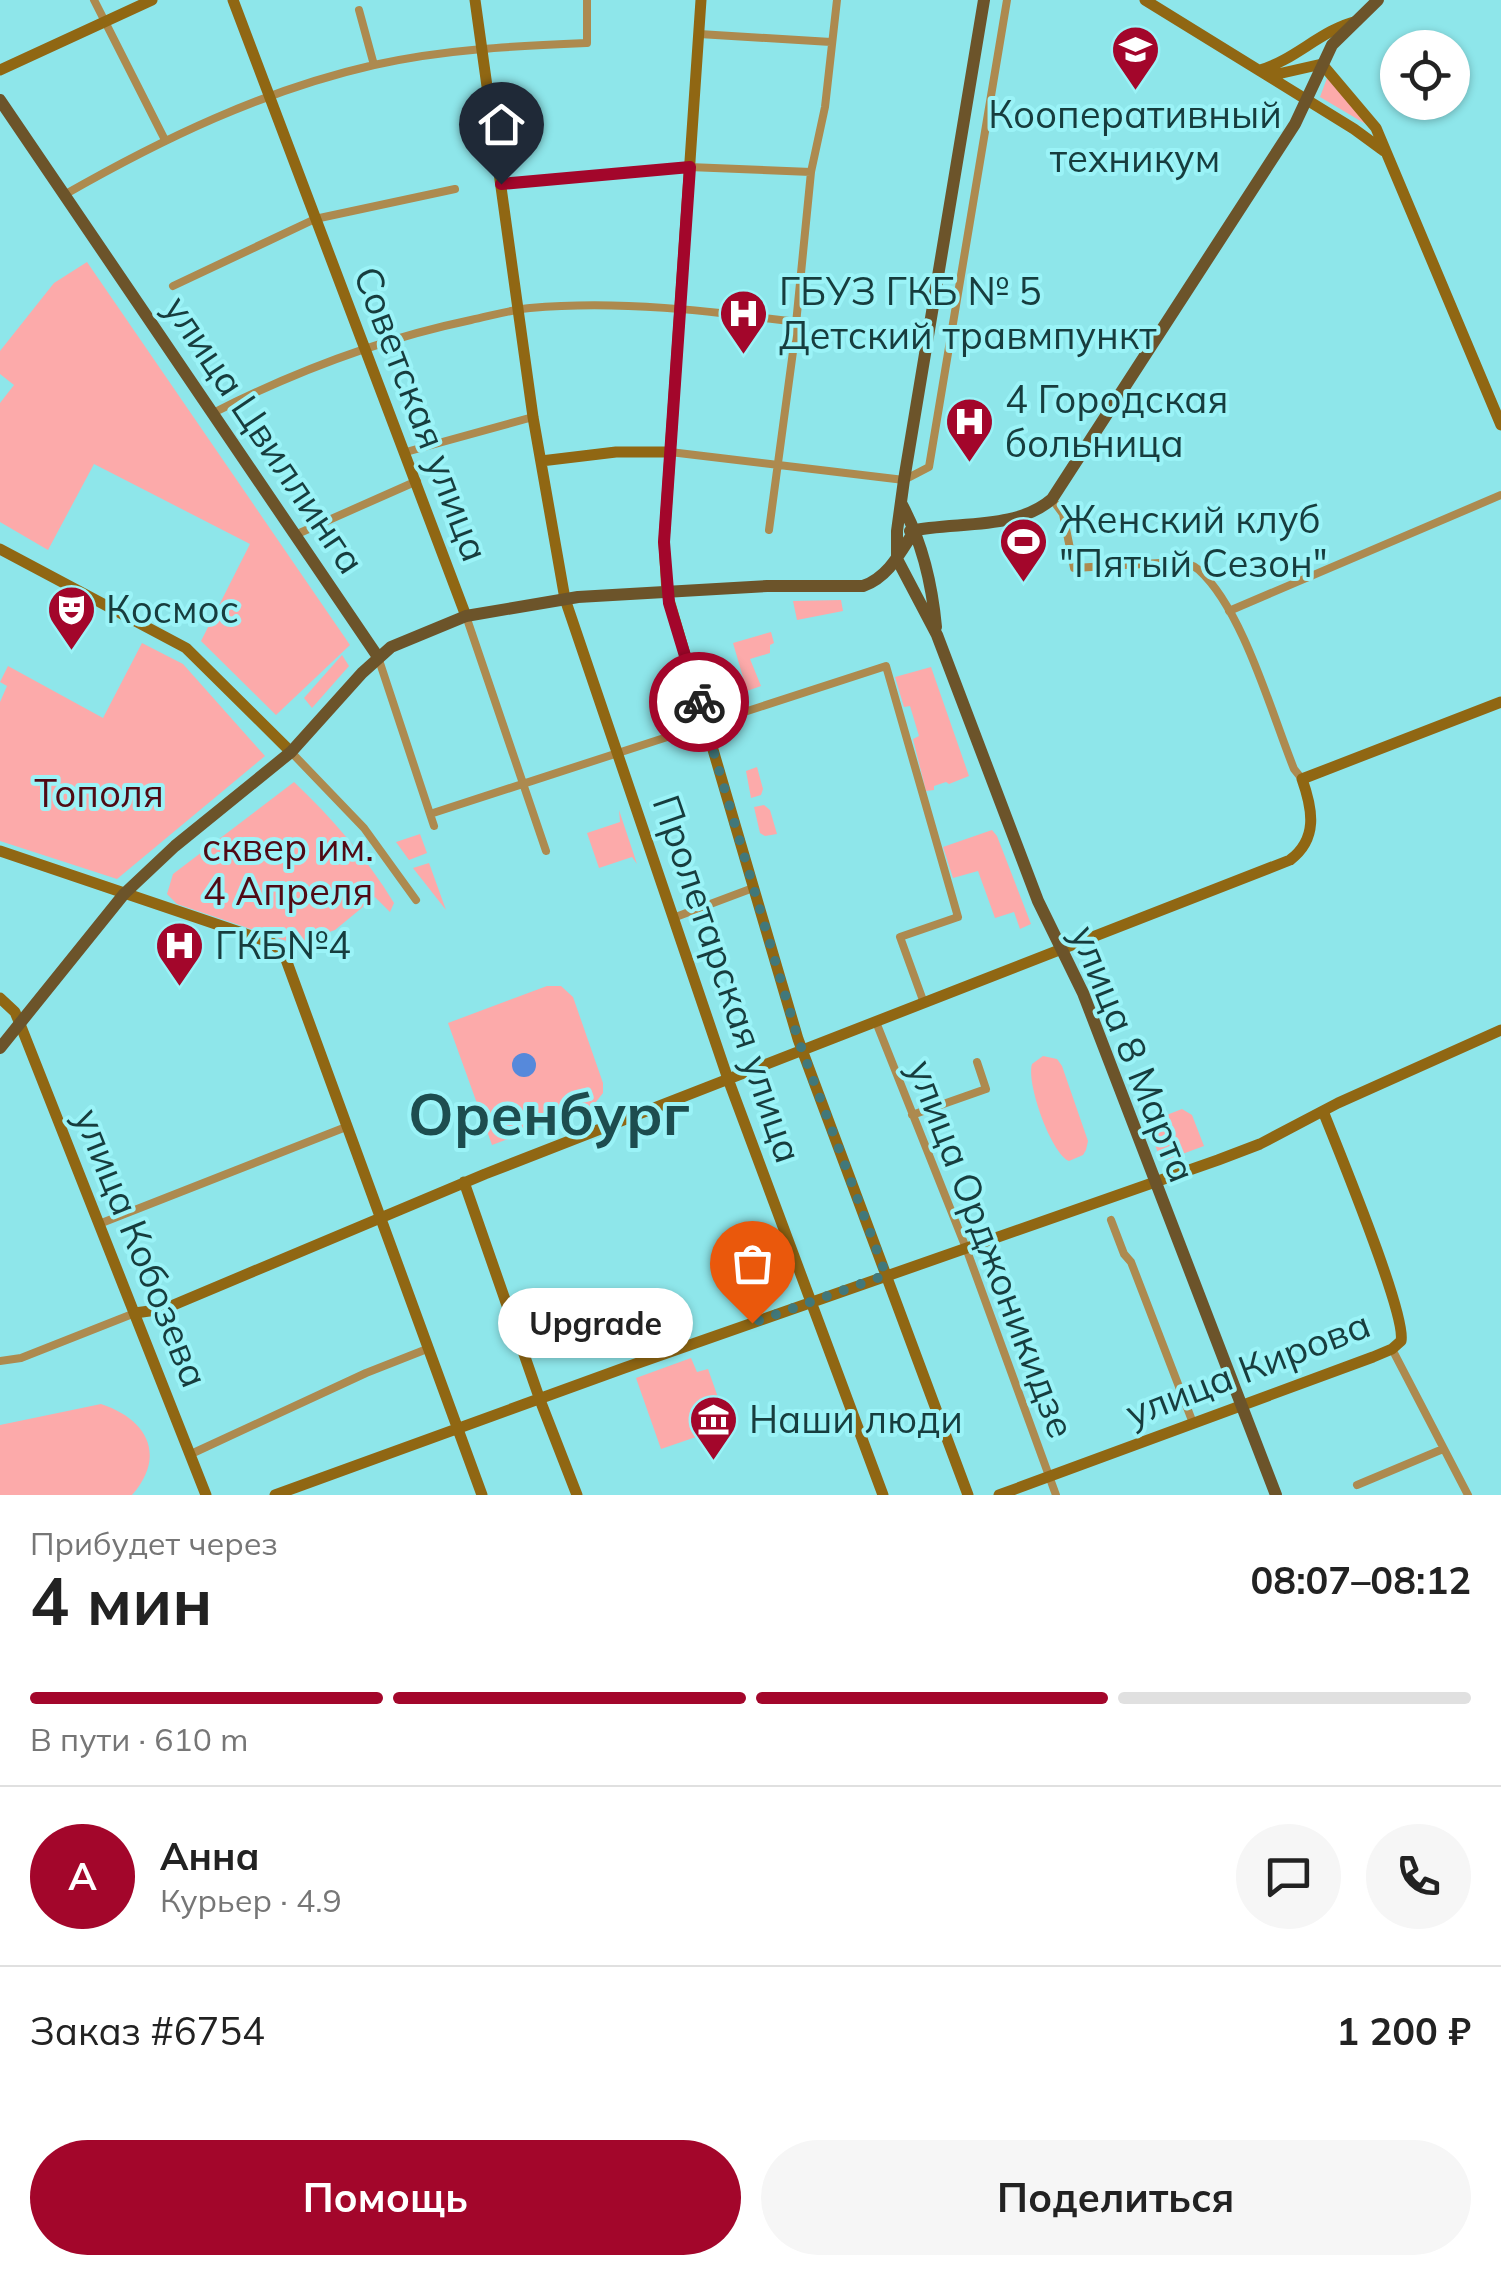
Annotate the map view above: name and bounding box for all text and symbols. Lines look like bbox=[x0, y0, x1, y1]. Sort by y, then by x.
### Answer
school or university icon: Кооперативный техникум bbox=[1109, 23, 1161, 91]
map controls bbox=[1380, 30, 1470, 120]
button: locate bbox=[1380, 30, 1470, 120]
pin bbox=[459, 82, 544, 185]
place label: Кооперативный техникум bbox=[988, 90, 1282, 182]
icon: home bbox=[474, 97, 529, 152]
street label: Советская улица bbox=[344, 260, 500, 568]
place label: ГБУЗ ГКБ № 5 Детский травмпункт bbox=[779, 267, 1157, 359]
street label: улица Цвиллинга bbox=[154, 286, 376, 583]
hospital icon: ГБУЗ ГКБ № 5 Детский травмпункт bbox=[718, 288, 770, 356]
place label: 4 Городская больница bbox=[1005, 375, 1228, 467]
hospital icon: 4 Городская больница bbox=[944, 396, 996, 464]
place label: Женский клуб "Пятый Сезон" bbox=[1059, 495, 1328, 587]
sports icon: Женский клуб "Пятый Сезон" bbox=[998, 516, 1050, 584]
theatre icon: Космос bbox=[45, 584, 97, 652]
place label: Космос bbox=[106, 585, 239, 633]
courier bbox=[649, 652, 749, 752]
icon: bike bbox=[672, 675, 727, 730]
park label: Тополя bbox=[34, 769, 164, 817]
street label: Пролетарская улица bbox=[643, 789, 813, 1169]
park label: сквер им. 4 Апреля bbox=[202, 823, 374, 915]
street label: улица 8 Марта bbox=[1061, 918, 1207, 1189]
hospital icon: ГКБ№4 bbox=[154, 920, 206, 988]
place label: ГКБ№4 bbox=[215, 921, 351, 969]
street label: улица Орджоникидзе bbox=[898, 1053, 1086, 1444]
district label: Оренбург bbox=[408, 1077, 690, 1150]
street label: улица Кобозева bbox=[64, 1101, 220, 1394]
pin bbox=[710, 1221, 795, 1324]
icon: bag bbox=[725, 1236, 780, 1291]
callout: Upgrade bbox=[497, 1288, 692, 1358]
street label: улица Кирова bbox=[1119, 1299, 1377, 1437]
text: Upgrade bbox=[529, 1303, 662, 1343]
museum icon: Наши люди bbox=[688, 1394, 740, 1462]
place label: Наши люди bbox=[749, 1395, 963, 1443]
text: Прибудет через bbox=[30, 1523, 278, 1563]
text: 08:07–08:12 bbox=[1251, 1556, 1471, 1604]
text: 4 мин bbox=[30, 1560, 212, 1641]
text: В пути · 610 m bbox=[30, 1719, 248, 1759]
button: chat bbox=[1236, 1824, 1341, 1929]
button: phone bbox=[1366, 1824, 1471, 1929]
text: Анна bbox=[160, 1832, 260, 1880]
text: А bbox=[68, 1852, 97, 1900]
text: Курьер · 4.9 bbox=[160, 1880, 342, 1920]
text: Заказ #6754 bbox=[30, 2007, 265, 2055]
text: 1 200 ₽ bbox=[1336, 2007, 1471, 2055]
button: Помощь bbox=[30, 2140, 741, 2255]
button: Поделиться bbox=[761, 2140, 1471, 2255]

